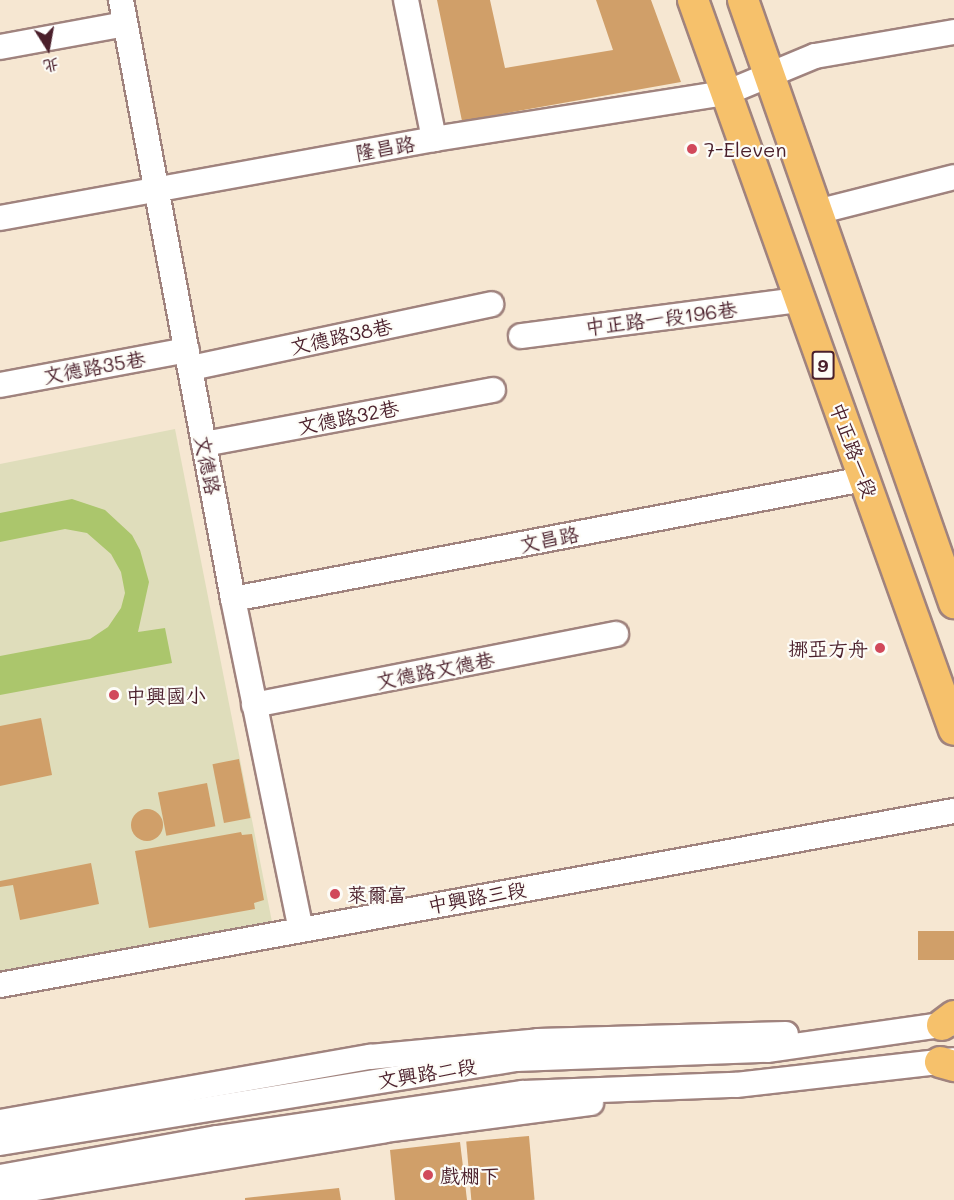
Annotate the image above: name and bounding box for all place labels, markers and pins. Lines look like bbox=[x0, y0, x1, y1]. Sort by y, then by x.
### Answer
place label: 7-Eleven bbox=[704, 137, 786, 161]
marker: 7-Eleven bbox=[685, 142, 699, 156]
place label: 挪亞方舟 bbox=[788, 636, 868, 660]
marker: 挪亞方舟 bbox=[873, 641, 887, 655]
place label: 中興國小 bbox=[126, 683, 206, 707]
marker: 中興國小 bbox=[107, 688, 121, 702]
place label: 萊爾富 bbox=[347, 882, 407, 906]
marker: 萊爾富 bbox=[328, 887, 342, 901]
place label: 戲棚下 bbox=[440, 1163, 500, 1187]
marker: 戲棚下 bbox=[421, 1168, 435, 1182]

